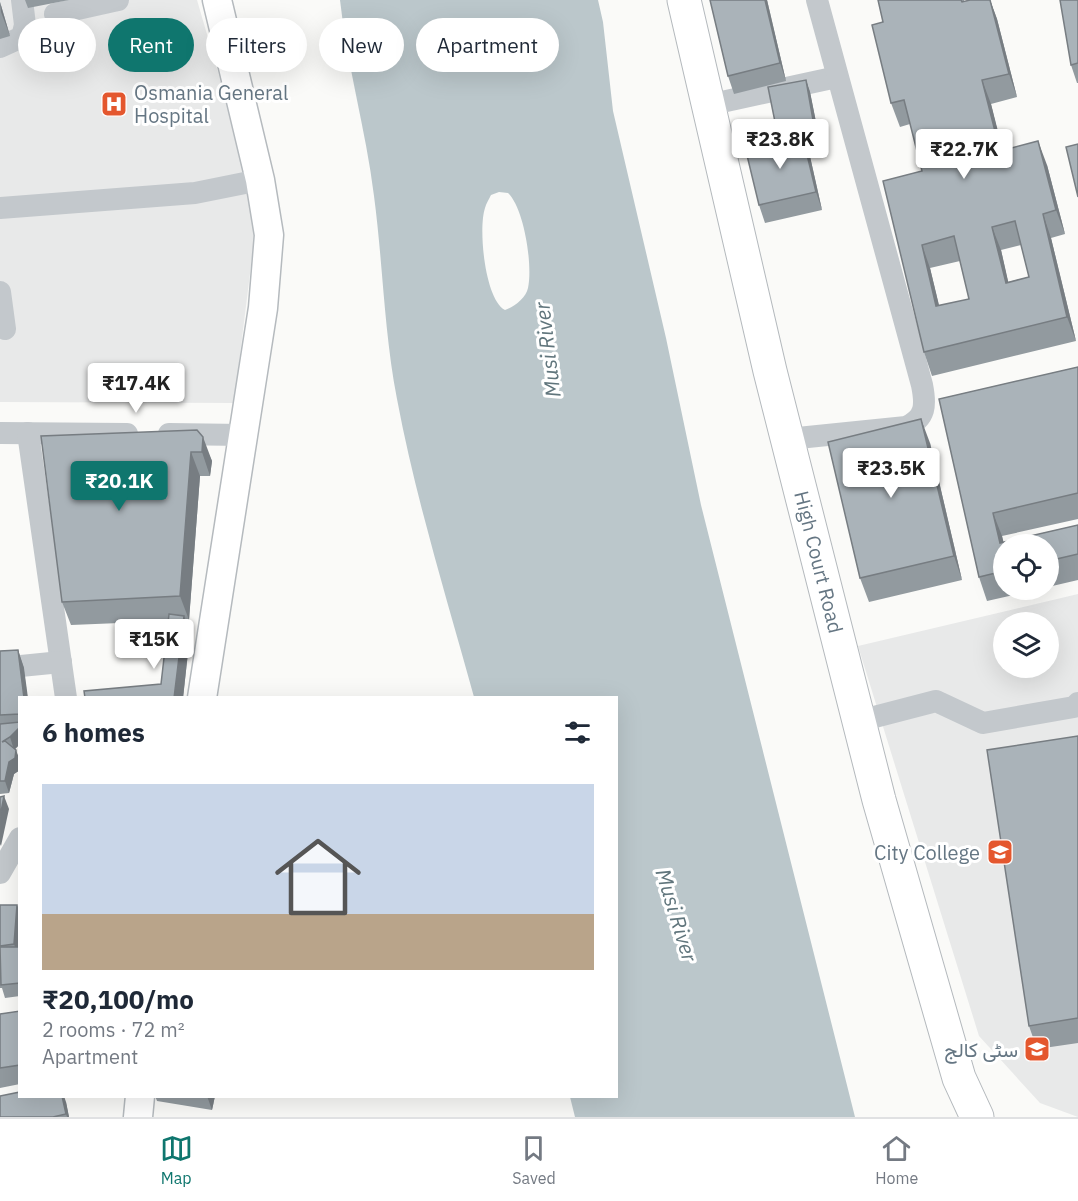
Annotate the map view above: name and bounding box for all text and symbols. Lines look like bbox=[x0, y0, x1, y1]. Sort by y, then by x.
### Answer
chip: Buy bbox=[18, 18, 96, 72]
chip: Rent bbox=[108, 18, 194, 72]
chip: Filters bbox=[206, 18, 307, 72]
chip: New bbox=[319, 18, 404, 72]
chip: Apartment bbox=[416, 18, 559, 72]
place label: Osmania General Hospital bbox=[134, 79, 288, 129]
hospital icon: Osmania General Hospital bbox=[99, 89, 129, 119]
pin: ₹23.8K bbox=[731, 119, 829, 170]
text: ₹23.8K bbox=[746, 125, 814, 152]
pin: ₹22.7K bbox=[915, 129, 1013, 180]
text: ₹22.7K bbox=[930, 135, 998, 162]
water label: Musi River bbox=[527, 299, 567, 399]
pin: ₹17.4K bbox=[87, 363, 185, 414]
text: ₹17.4K bbox=[102, 369, 170, 396]
pin: ₹23.5K bbox=[842, 448, 940, 499]
text: ₹23.5K bbox=[857, 454, 925, 481]
pin: ₹20.1K bbox=[70, 461, 168, 512]
text: ₹20.1K bbox=[85, 467, 153, 494]
street label: High Court Road bbox=[788, 488, 850, 636]
map controls bbox=[993, 534, 1059, 678]
button: locate bbox=[993, 534, 1059, 600]
button: layers bbox=[993, 612, 1059, 678]
pin: ₹15K bbox=[118, 619, 190, 670]
text: ₹15K bbox=[129, 625, 179, 652]
text: 6 homes bbox=[42, 715, 145, 749]
icon: filters bbox=[561, 716, 594, 749]
icon: home bbox=[264, 823, 372, 931]
school or university icon: City College bbox=[985, 837, 1015, 867]
place label: City College bbox=[874, 839, 980, 866]
water label: Musi River bbox=[650, 865, 705, 966]
text: ₹20,100/mo bbox=[42, 982, 194, 1016]
text: 2 rooms · 72 m² bbox=[42, 1016, 185, 1043]
school or university icon: سٹی کالج bbox=[1022, 1034, 1052, 1064]
place label: سٹی کالج bbox=[944, 1036, 1018, 1064]
text: Apartment bbox=[42, 1043, 138, 1070]
tab: Map bbox=[160, 1132, 193, 1188]
tab: Saved bbox=[512, 1132, 556, 1188]
tab: Home bbox=[875, 1132, 918, 1188]

